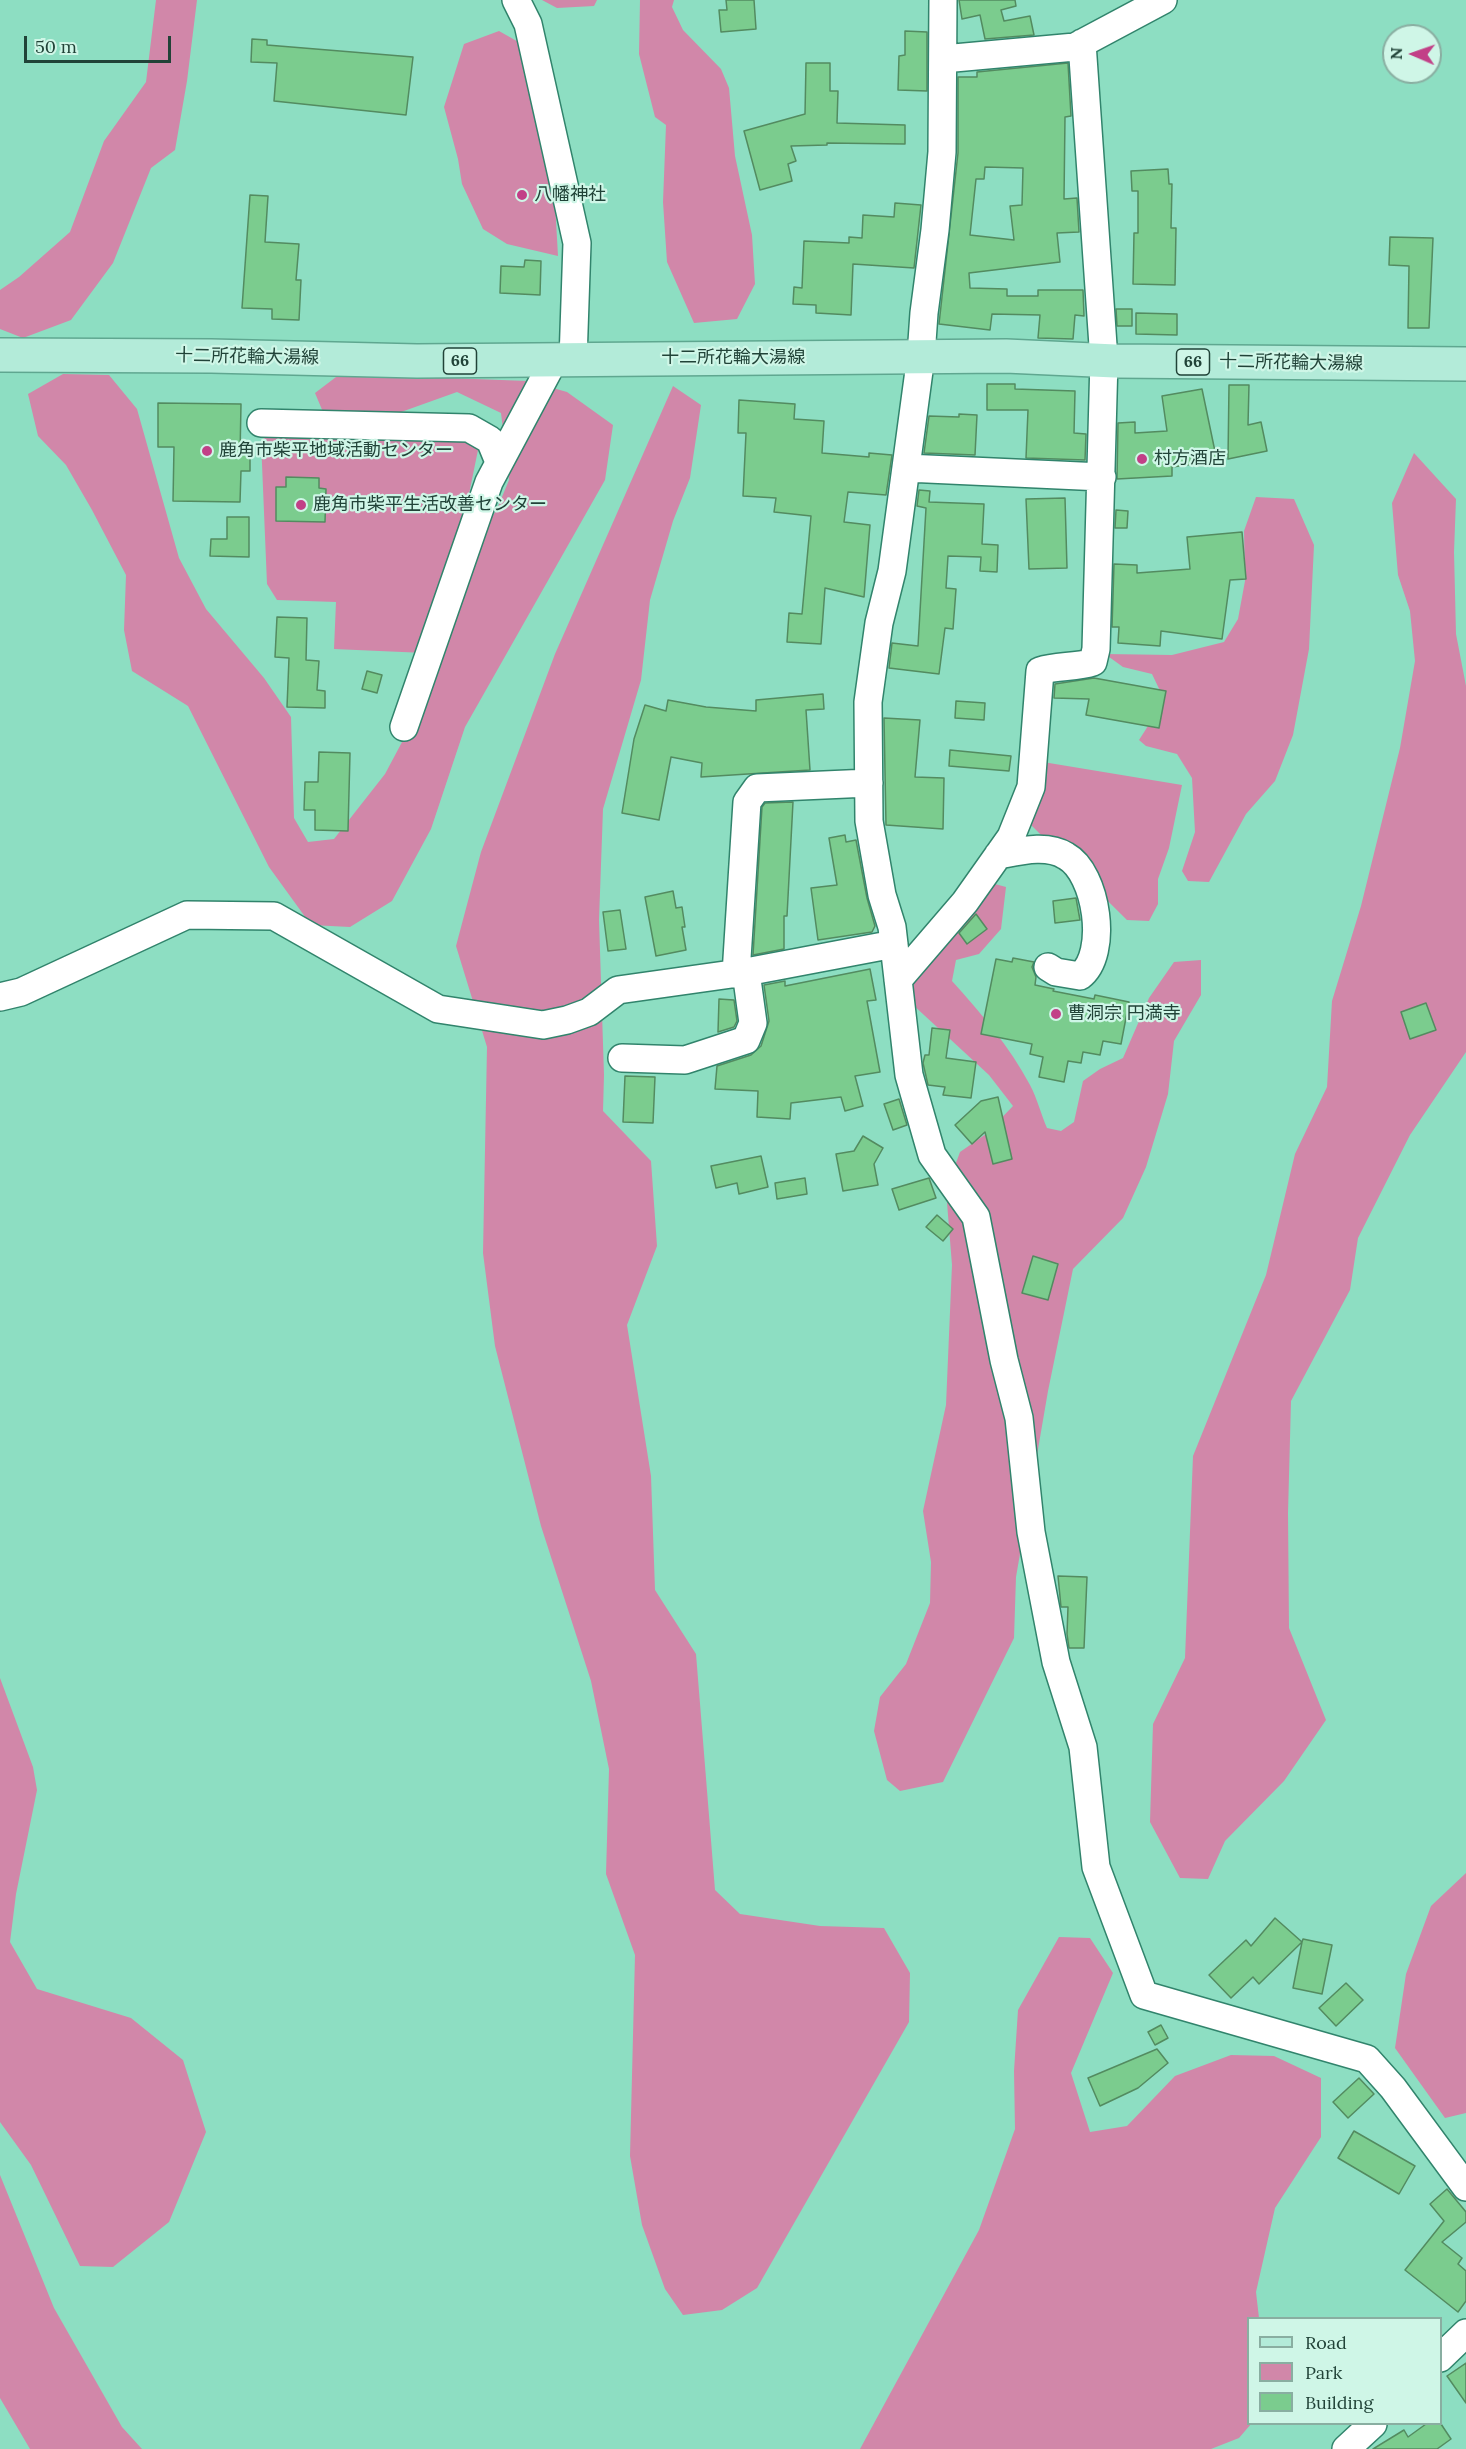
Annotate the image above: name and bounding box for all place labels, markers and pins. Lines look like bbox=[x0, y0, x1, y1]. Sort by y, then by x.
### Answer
place label: 八幡神社 bbox=[534, 184, 606, 206]
marker: 八幡神社 bbox=[515, 188, 529, 202]
place label: 鹿角市柴平地域活動センター bbox=[219, 440, 453, 462]
marker: 鹿角市柴平地域活動センター bbox=[200, 444, 214, 458]
place label: 村方酒店 bbox=[1154, 448, 1226, 470]
marker: 村方酒店 bbox=[1135, 452, 1149, 466]
place label: 鹿角市柴平生活改善センター bbox=[313, 494, 547, 516]
marker: 鹿角市柴平生活改善センター bbox=[294, 498, 308, 512]
place label: 曹洞宗 円満寺 bbox=[1068, 1003, 1181, 1025]
marker: 曹洞宗 円満寺 bbox=[1049, 1007, 1063, 1021]

